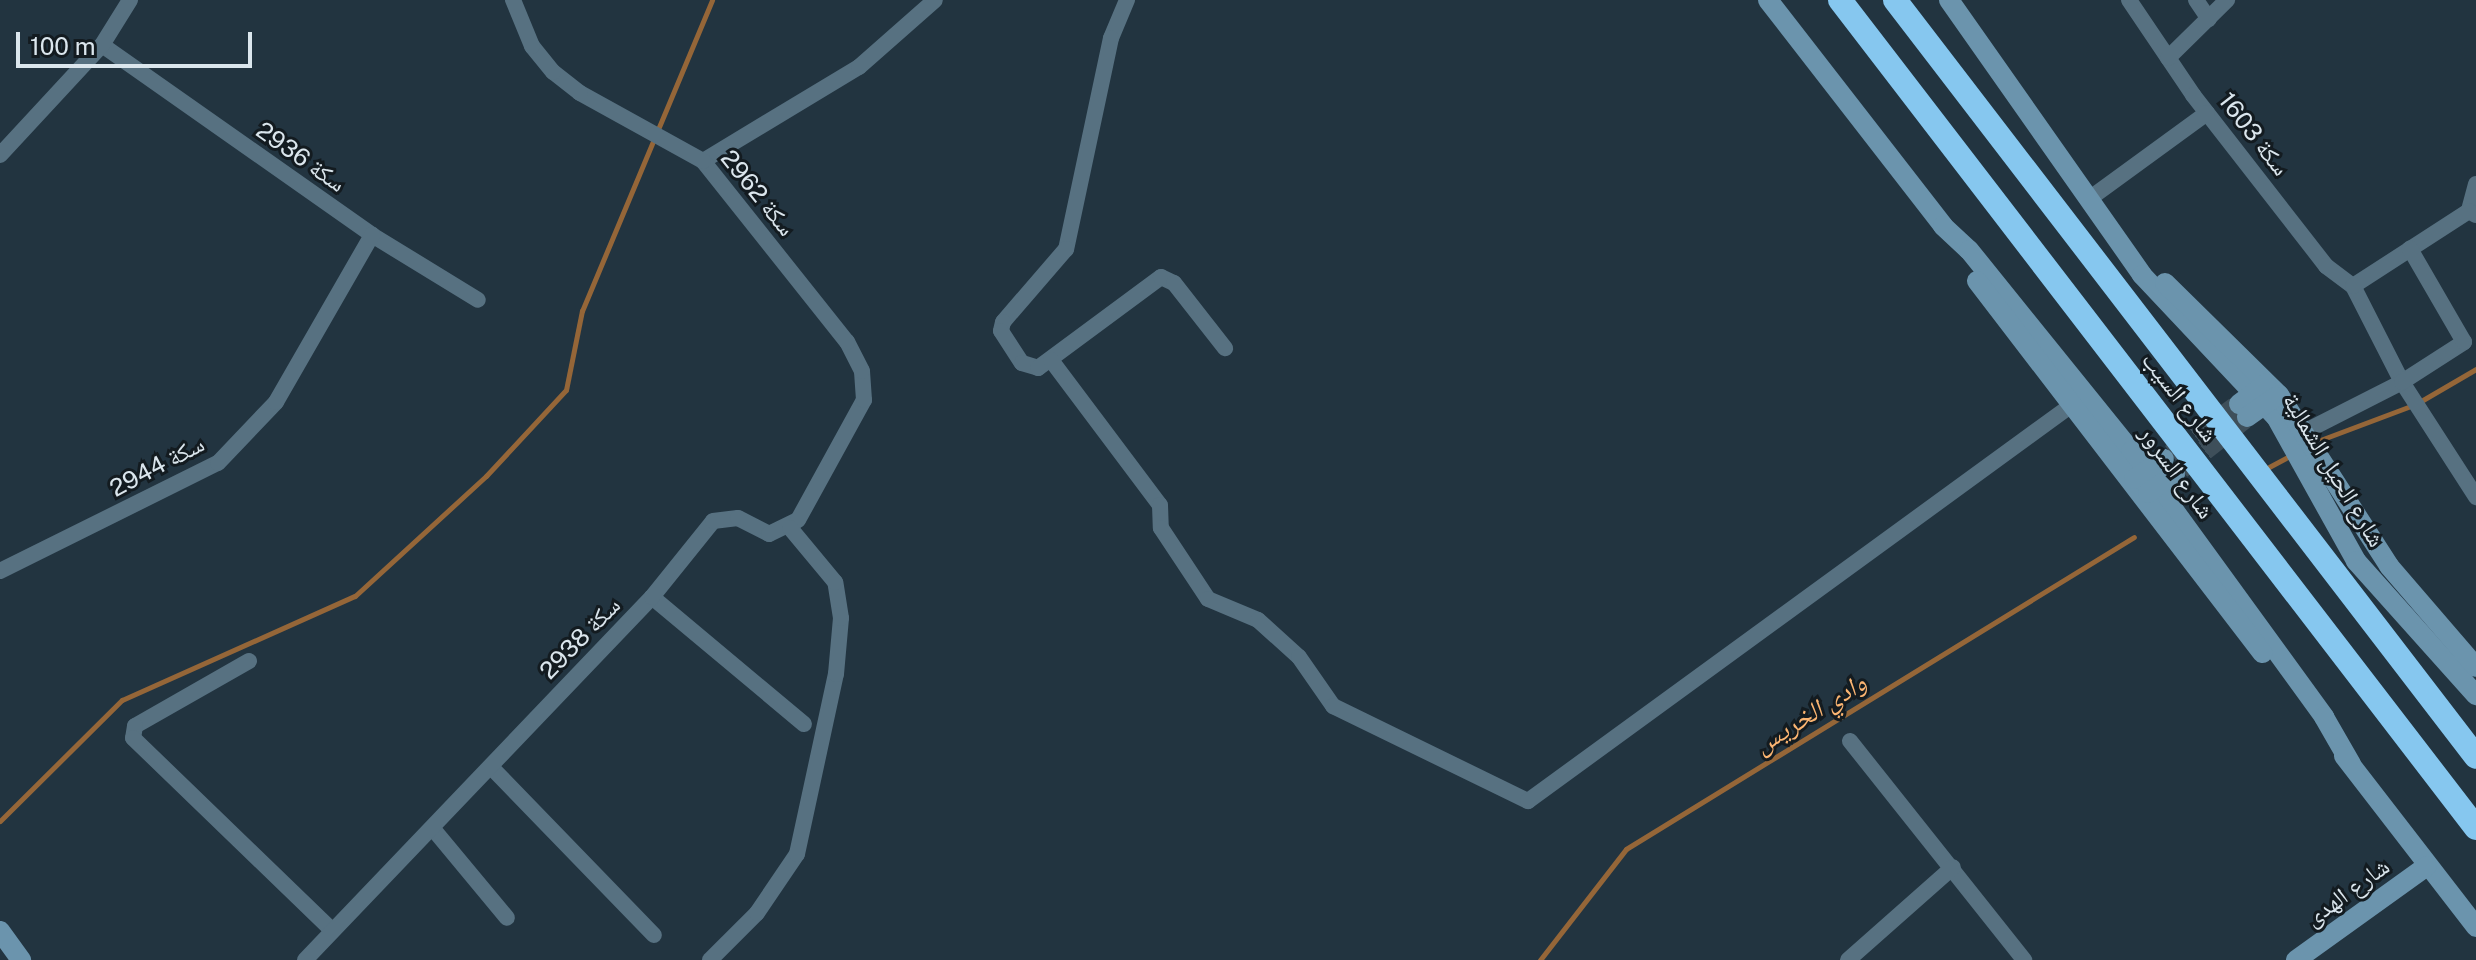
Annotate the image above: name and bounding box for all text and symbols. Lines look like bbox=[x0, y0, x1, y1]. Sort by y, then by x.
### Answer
scale bar bbox=[20, 16, 256, 66]
text: 100 m bbox=[30, 32, 96, 60]
street label: سكة 1603 bbox=[2213, 87, 2295, 181]
street label: سكة 2936 bbox=[251, 116, 351, 198]
street label: سكة 2962 bbox=[715, 144, 801, 242]
street label: شارع السيب bbox=[2136, 346, 2224, 448]
street label: شارع الحيل الشمالية bbox=[2277, 388, 2391, 552]
street label: شارع السرور bbox=[2134, 420, 2220, 524]
street label: سكة 2944 bbox=[105, 429, 209, 503]
street label: سكة 2938 bbox=[534, 591, 626, 685]
water label: وادي الخريس bbox=[1748, 666, 1872, 760]
street label: شارع الهدى bbox=[2299, 852, 2395, 932]

